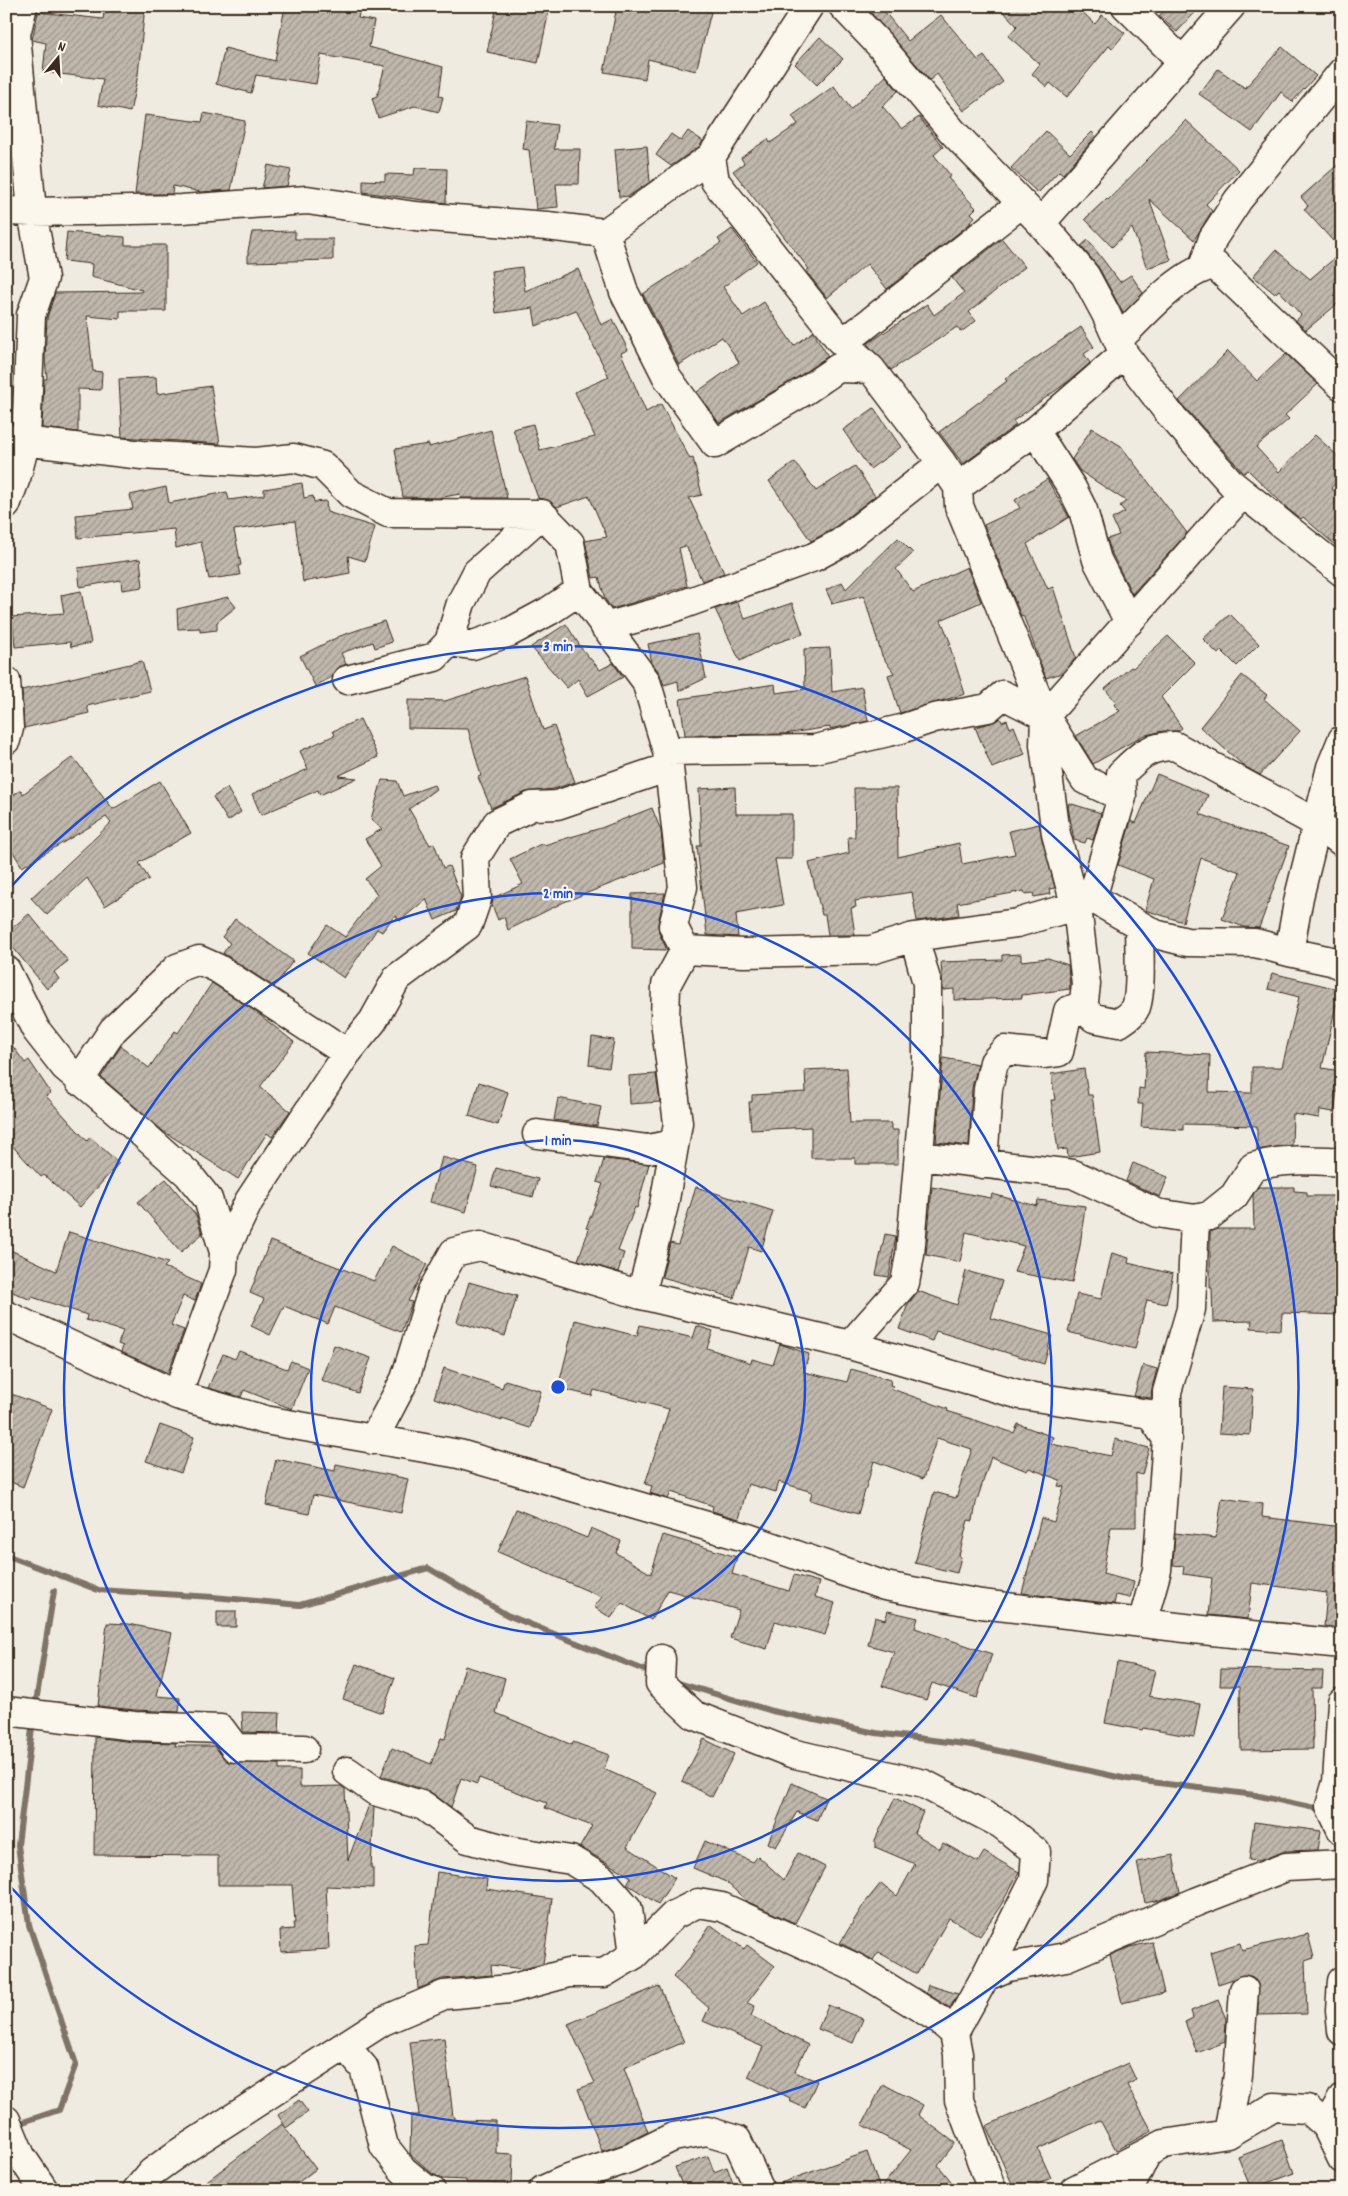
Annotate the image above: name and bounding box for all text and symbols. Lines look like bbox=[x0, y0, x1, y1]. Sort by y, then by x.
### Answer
north arrow bbox=[32, 32, 82, 82]
text: N bbox=[55, 37, 68, 58]
text: 3 min bbox=[543, 637, 573, 659]
text: 2 min bbox=[543, 884, 573, 906]
text: 1 min bbox=[545, 1131, 571, 1153]
centre of rings bbox=[549, 1378, 567, 1396]

